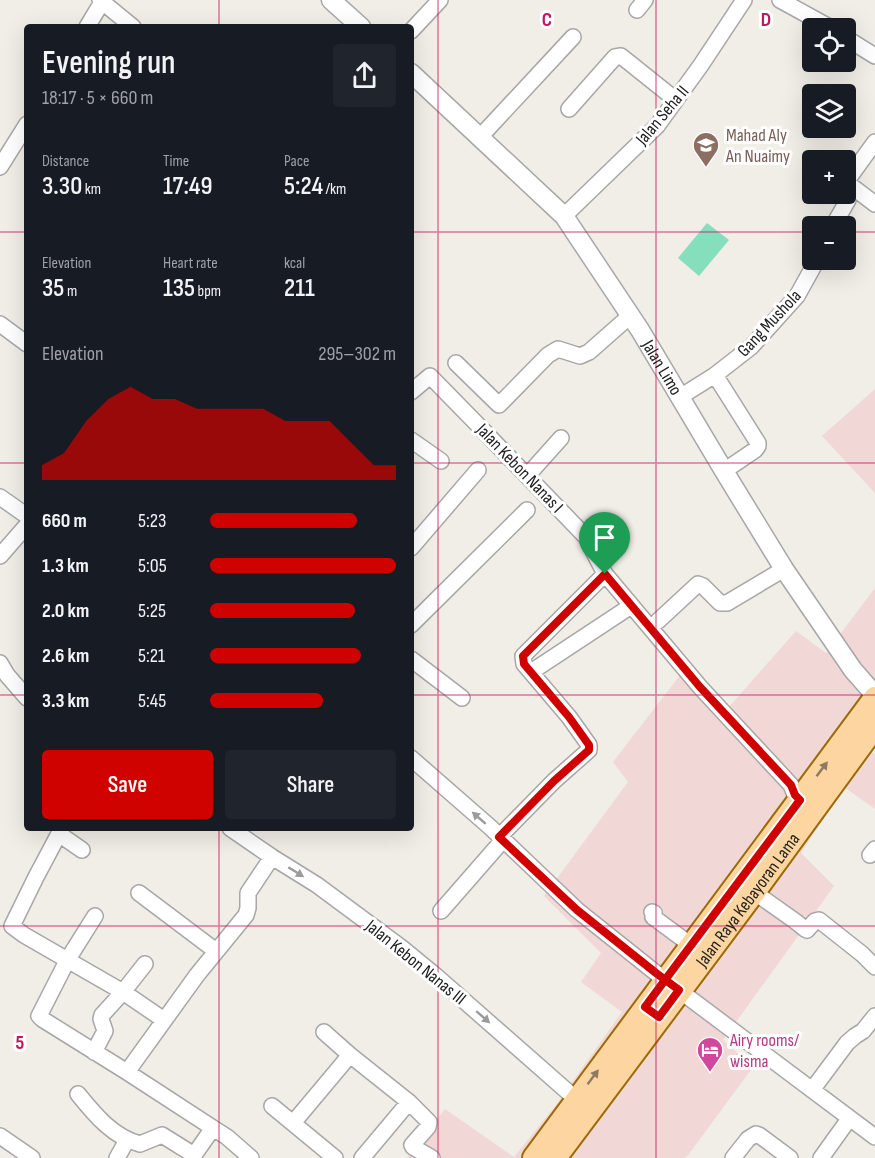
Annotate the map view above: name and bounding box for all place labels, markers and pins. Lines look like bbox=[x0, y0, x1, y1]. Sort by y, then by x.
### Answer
place label: Mahad Aly An Nuaimy bbox=[725, 125, 790, 167]
school or university icon: Mahad Aly An Nuaimy bbox=[691, 130, 721, 168]
pin bbox=[579, 512, 630, 574]
place label: Airy rooms/ wisma bbox=[729, 1030, 800, 1072]
hotel icon: Airy rooms/ wisma bbox=[695, 1035, 725, 1073]

